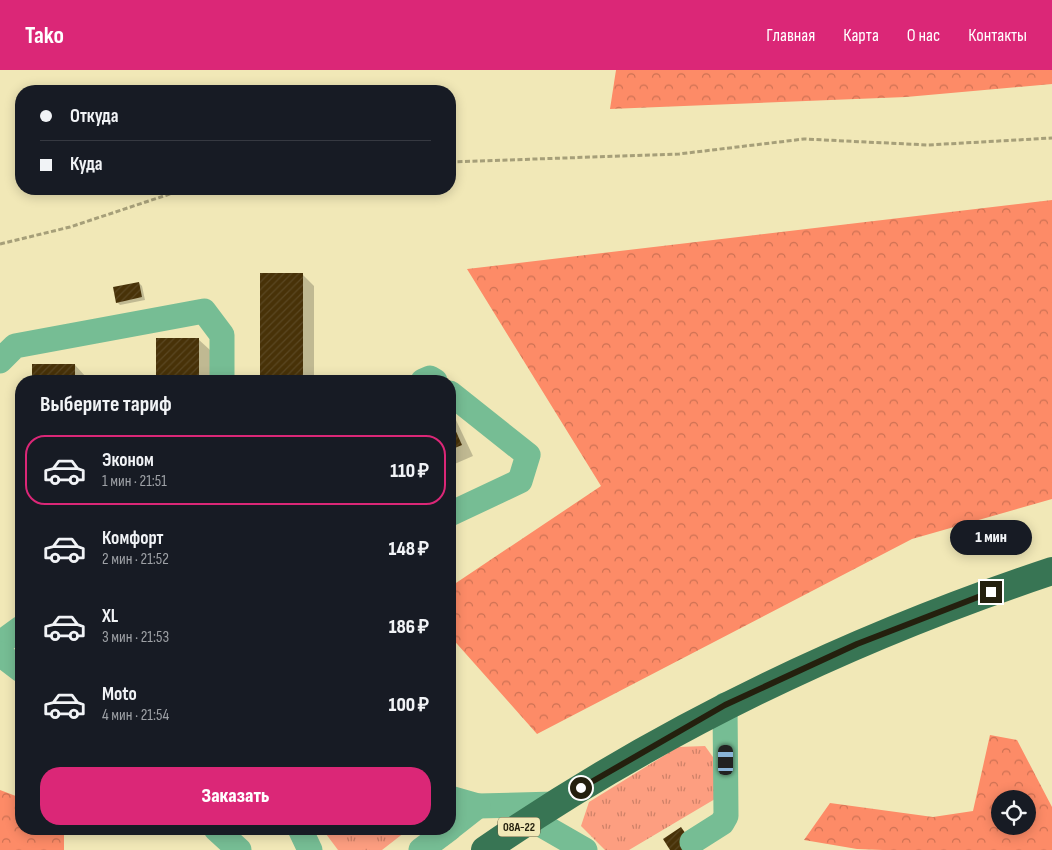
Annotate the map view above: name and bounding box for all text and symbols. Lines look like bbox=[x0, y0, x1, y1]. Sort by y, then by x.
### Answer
text: Tako bbox=[25, 21, 64, 50]
text: Главная bbox=[766, 25, 815, 46]
text: Карта bbox=[843, 25, 879, 46]
text: О нас bbox=[907, 25, 940, 46]
text: Контакты bbox=[968, 25, 1027, 46]
text: Откуда bbox=[70, 105, 119, 128]
text: Куда bbox=[70, 153, 103, 176]
text: Выберите тариф bbox=[40, 391, 172, 418]
icon: car bbox=[42, 448, 87, 493]
text: Эконом bbox=[102, 449, 154, 472]
text: 110 ₽ bbox=[390, 460, 429, 483]
text: 1 мин · 21:51 bbox=[102, 472, 167, 491]
callout: 1 мин bbox=[950, 520, 1032, 554]
icon: car bbox=[42, 526, 87, 571]
text: Комфорт bbox=[102, 527, 164, 550]
text: 1 мин bbox=[975, 528, 1007, 547]
text: 148 ₽ bbox=[388, 538, 429, 561]
text: 2 мин · 21:52 bbox=[102, 550, 169, 569]
route end bbox=[980, 581, 1002, 603]
icon: car bbox=[42, 604, 87, 649]
text: XL bbox=[102, 605, 118, 628]
text: 186 ₽ bbox=[389, 616, 429, 639]
text: 3 мин · 21:53 bbox=[102, 628, 169, 647]
icon: car bbox=[42, 682, 87, 727]
text: Moto bbox=[102, 683, 137, 706]
text: 100 ₽ bbox=[389, 694, 429, 717]
text: 4 мин · 21:54 bbox=[102, 706, 169, 725]
car bbox=[718, 745, 733, 775]
button: Заказать bbox=[40, 767, 431, 825]
route start bbox=[570, 777, 592, 799]
map controls bbox=[991, 790, 1036, 835]
button: locate bbox=[991, 790, 1036, 835]
road number: 08А-22 bbox=[498, 818, 540, 836]

